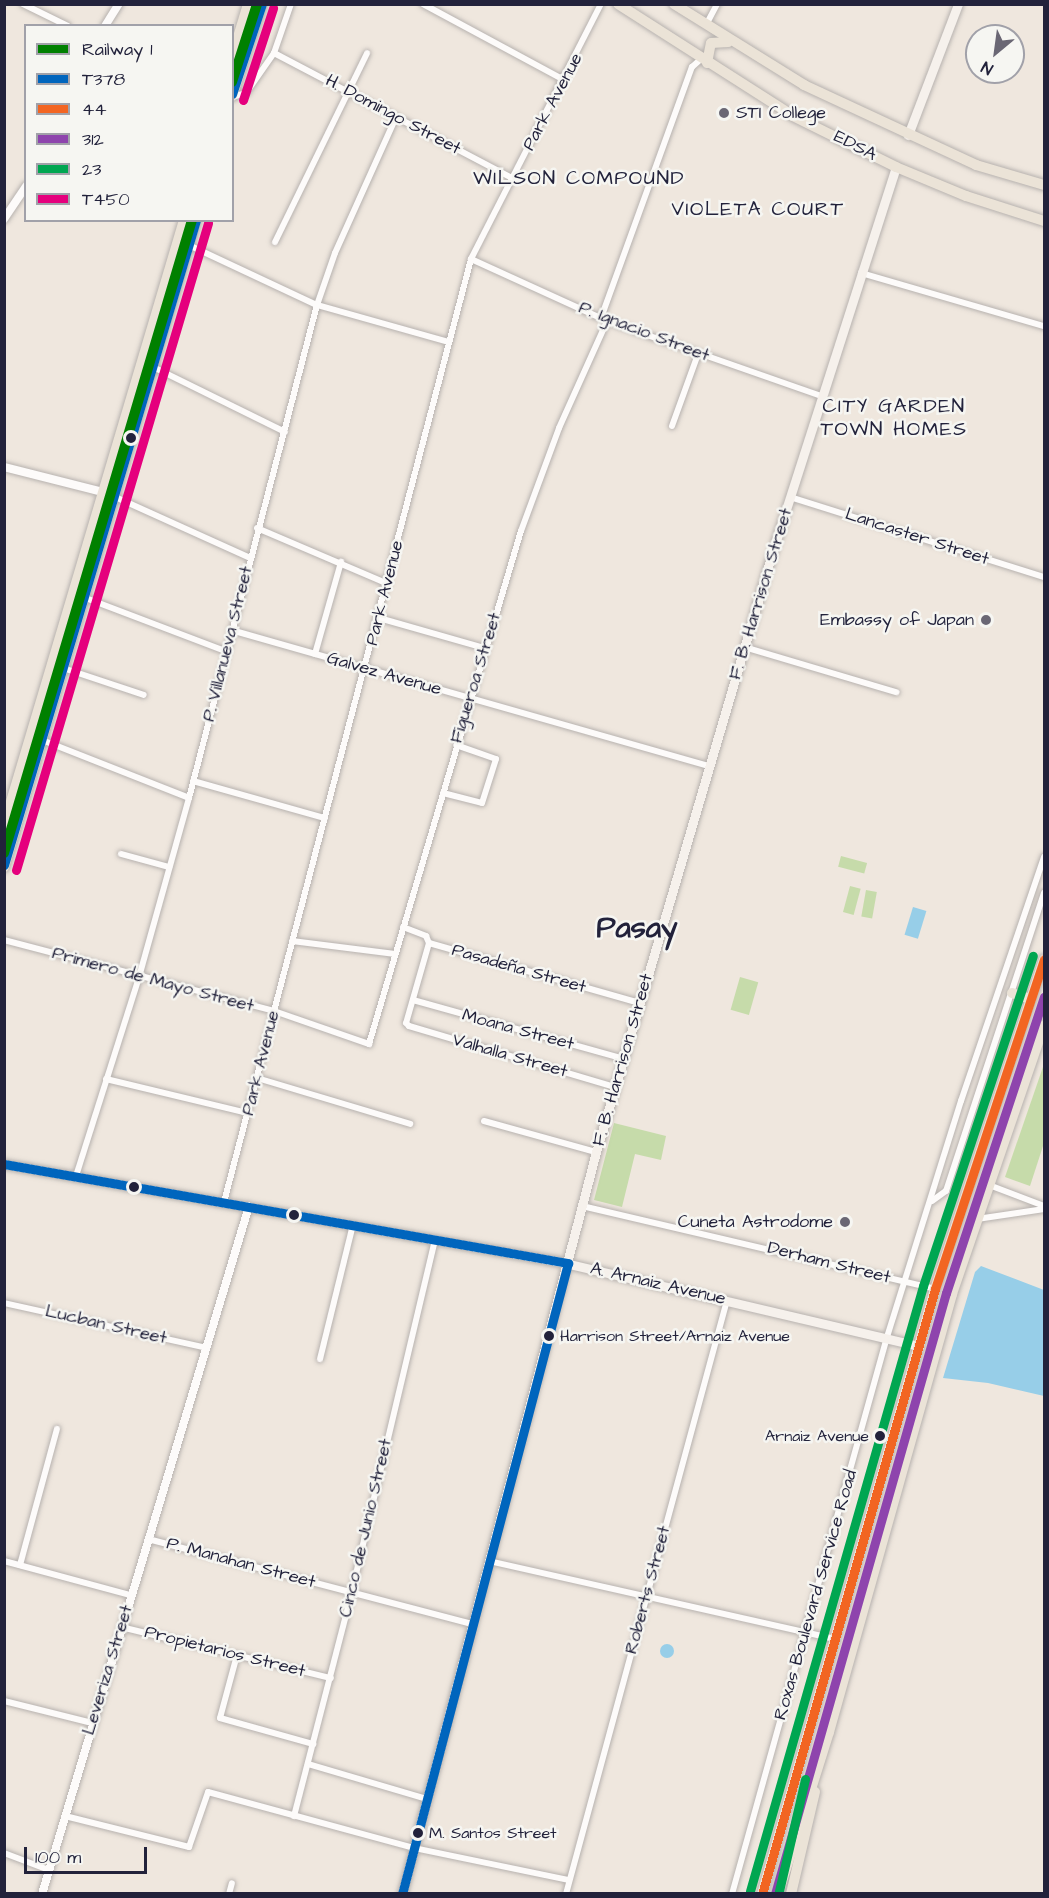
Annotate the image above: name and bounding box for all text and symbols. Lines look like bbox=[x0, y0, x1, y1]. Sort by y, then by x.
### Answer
legend bbox=[24, 24, 234, 222]
north arrow bbox=[965, 24, 1025, 84]
text: Railway 1 bbox=[82, 37, 153, 62]
street label: Park Avenue bbox=[518, 50, 588, 154]
text: N bbox=[978, 56, 997, 80]
text: T378 bbox=[82, 67, 125, 92]
street label: H. Domingo Street bbox=[322, 70, 464, 160]
text: 44 bbox=[82, 97, 107, 122]
place label: STI College bbox=[736, 102, 826, 124]
marker: STI College bbox=[717, 106, 731, 120]
street label: EDSA bbox=[830, 126, 880, 166]
text: 312 bbox=[82, 127, 104, 152]
text: 23 bbox=[82, 157, 101, 182]
district label: WILSON COMPOUND bbox=[473, 166, 685, 190]
text: T450 bbox=[82, 187, 130, 212]
district label: VIOLETA COURT bbox=[672, 197, 844, 221]
street label: P. Ignacio Street bbox=[576, 297, 712, 367]
district label: CITY GARDEN TOWN HOMES bbox=[821, 394, 967, 441]
unlabelled marker bbox=[125, 432, 137, 444]
street label: Lancaster Street bbox=[842, 504, 992, 570]
street label: F. B. Harrison Street bbox=[725, 506, 797, 682]
street label: Park Avenue bbox=[362, 538, 408, 648]
street label: P. Villanueva Street bbox=[198, 564, 258, 724]
place label: Embassy of Japan bbox=[820, 609, 974, 631]
street label: Figueroa Street bbox=[446, 610, 506, 746]
marker: Embassy of Japan bbox=[979, 613, 993, 627]
street label: Galvez Avenue bbox=[324, 647, 444, 701]
district label: Pasay bbox=[596, 910, 678, 946]
street label: Pasadeña Street bbox=[449, 940, 589, 998]
street label: Primero de Mayo Street bbox=[50, 943, 256, 1017]
street label: F. B. Harrison Street bbox=[588, 971, 658, 1149]
street label: Moana Street bbox=[460, 1005, 576, 1055]
street label: Park Avenue bbox=[238, 1008, 284, 1118]
street label: Valhalla Street bbox=[450, 1029, 570, 1083]
unlabelled marker bbox=[128, 1181, 140, 1193]
unlabelled marker bbox=[288, 1209, 300, 1221]
place label: Cuneta Astrodome bbox=[678, 1211, 833, 1233]
marker: Cuneta Astrodome bbox=[838, 1215, 852, 1229]
street label: Derham Street bbox=[765, 1237, 893, 1289]
street label: A. Arnaiz Avenue bbox=[588, 1258, 728, 1310]
street label: Lucban Street bbox=[43, 1301, 169, 1349]
place label: Harrison Street/Arnaiz Avenue bbox=[560, 1326, 790, 1346]
marker: Harrison Street/Arnaiz Avenue bbox=[543, 1330, 555, 1342]
place label: Arnaiz Avenue bbox=[765, 1426, 869, 1446]
marker: Arnaiz Avenue bbox=[874, 1430, 886, 1442]
street label: Cinco de Junio Street bbox=[335, 1437, 397, 1619]
street label: Roxas Boulevard Service Road bbox=[770, 1467, 862, 1723]
street label: Roberts Street bbox=[621, 1524, 675, 1656]
street label: P. Manahan Street bbox=[164, 1533, 318, 1593]
street label: Leveriza Street bbox=[78, 1602, 138, 1738]
street label: Propietarios Street bbox=[142, 1622, 308, 1682]
place label: M. Santos Street bbox=[429, 1823, 557, 1843]
marker: M. Santos Street bbox=[412, 1827, 424, 1839]
scale bar bbox=[27, 1835, 150, 1873]
text: 100 m bbox=[35, 1845, 81, 1870]

